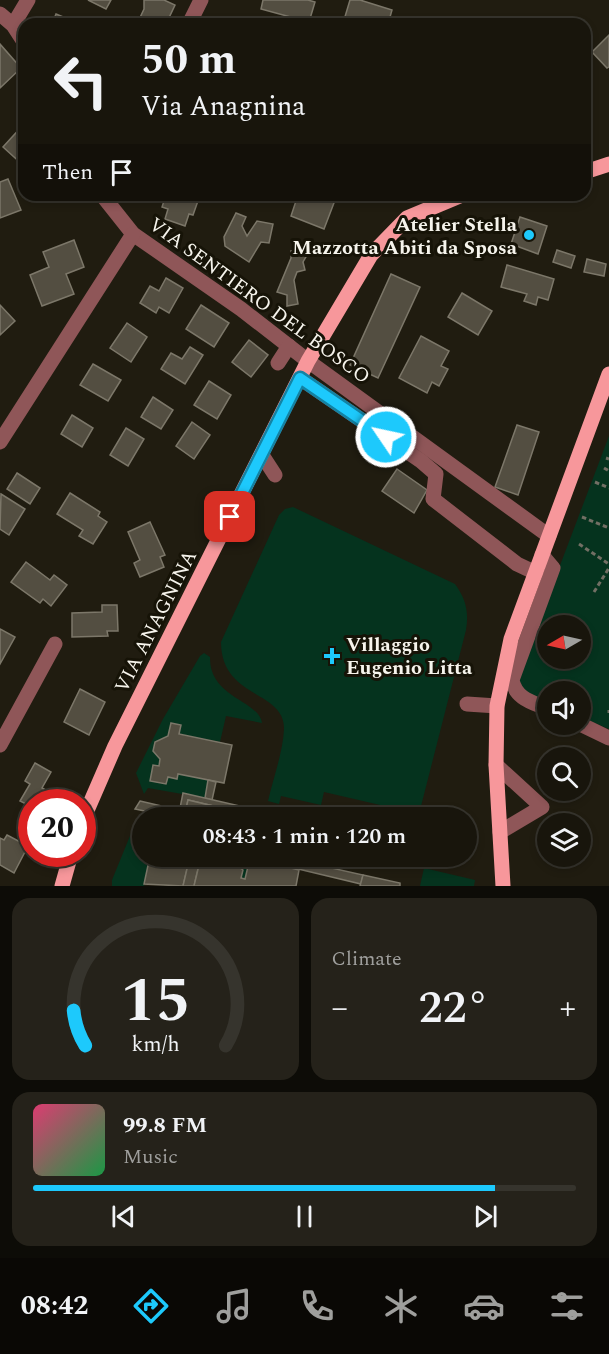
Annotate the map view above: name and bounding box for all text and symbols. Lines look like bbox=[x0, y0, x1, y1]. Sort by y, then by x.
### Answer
text: 50 m bbox=[141, 29, 236, 92]
icon: left bbox=[42, 42, 120, 120]
text: Via Anagnina bbox=[141, 86, 306, 128]
text: Then bbox=[42, 156, 93, 189]
icon: arrive bbox=[105, 156, 138, 189]
street label: VIA SENTIERO DEL BOSCO bbox=[142, 210, 377, 392]
place label: Atelier Stella Mazzotta Abiti da Sposa bbox=[292, 210, 518, 263]
marker: Atelier Stella Mazzotta Abiti da Sposa bbox=[522, 228, 536, 242]
position arrow bbox=[354, 405, 418, 469]
pin bbox=[204, 491, 255, 542]
icon: arrive bbox=[213, 500, 246, 533]
street label: VIA ANAGNINA bbox=[107, 545, 205, 698]
north arrow bbox=[537, 615, 591, 669]
map controls bbox=[537, 615, 591, 867]
place label: Villaggio Eugenio Litta bbox=[346, 630, 473, 683]
marker: Villaggio Eugenio Litta bbox=[323, 647, 341, 665]
button: sound bbox=[537, 681, 591, 735]
button: search bbox=[537, 747, 591, 801]
speed limit sign: 20 bbox=[18, 789, 96, 867]
button: layers bbox=[537, 813, 591, 867]
text: 08:43 · 1 min · 120 m bbox=[203, 820, 406, 853]
text: Climate bbox=[332, 944, 402, 974]
text: 15 bbox=[120, 954, 190, 1049]
text: 22° bbox=[418, 974, 489, 1043]
text: − bbox=[332, 983, 348, 1033]
text: + bbox=[560, 983, 576, 1033]
text: km/h bbox=[131, 1028, 179, 1061]
text: 99.8 FM bbox=[123, 1109, 207, 1142]
text: Music bbox=[123, 1142, 178, 1172]
icon: previous bbox=[107, 1200, 140, 1233]
icon: pause bbox=[288, 1200, 321, 1233]
icon: next bbox=[469, 1200, 502, 1233]
text: 08:42 bbox=[21, 1285, 88, 1327]
icon: directions bbox=[130, 1285, 172, 1327]
icon: music bbox=[213, 1285, 255, 1327]
icon: phone bbox=[296, 1285, 338, 1327]
icon: climate bbox=[380, 1285, 422, 1327]
icon: car bbox=[463, 1285, 505, 1327]
icon: filters bbox=[546, 1285, 588, 1327]

